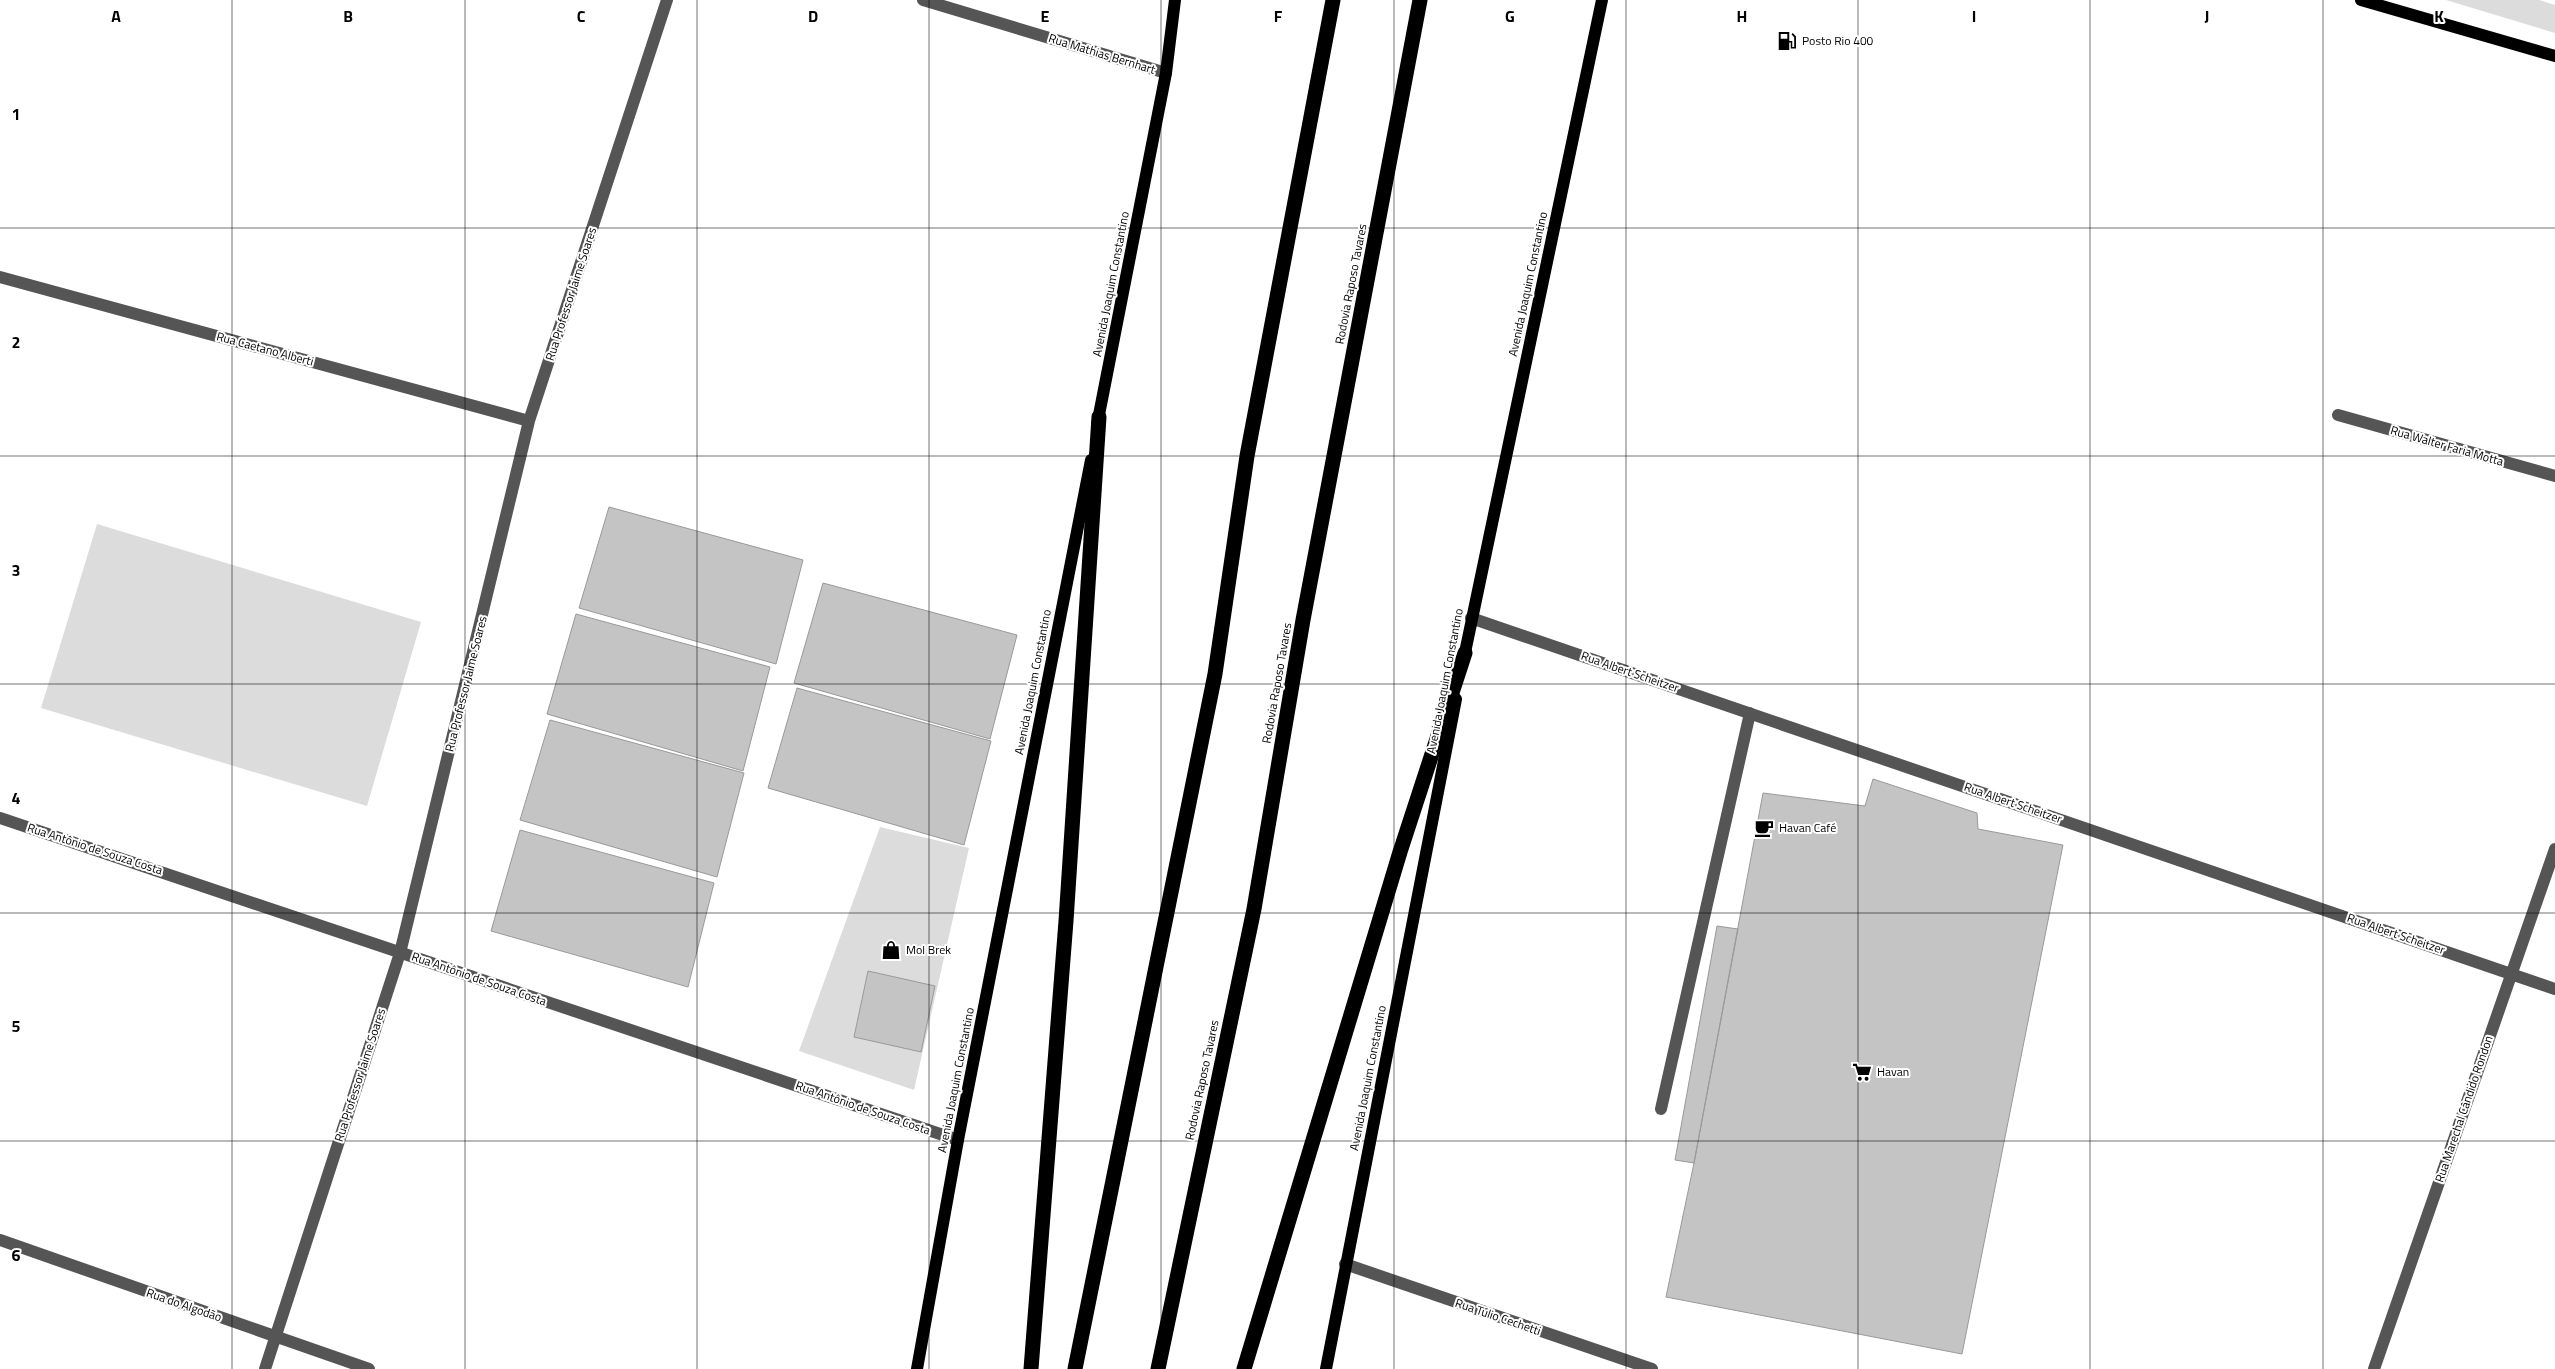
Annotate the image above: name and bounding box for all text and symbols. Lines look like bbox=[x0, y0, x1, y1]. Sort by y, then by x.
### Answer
text: A bbox=[111, 4, 121, 28]
text: B bbox=[343, 4, 353, 28]
text: C bbox=[577, 4, 586, 28]
text: D bbox=[808, 4, 818, 28]
text: E bbox=[1041, 4, 1050, 28]
text: F bbox=[1274, 4, 1283, 28]
text: G bbox=[1505, 4, 1515, 28]
text: H bbox=[1737, 4, 1747, 28]
text: I bbox=[1972, 4, 1976, 28]
text: J bbox=[2205, 4, 2209, 28]
text: K bbox=[2434, 4, 2444, 28]
street label: Rua Mathias Bernhart bbox=[1046, 28, 1159, 79]
fuel station icon: Posto Rio 400 bbox=[1776, 30, 1798, 52]
place label: Posto Rio 400 bbox=[1802, 31, 1874, 50]
text: 1 bbox=[12, 102, 20, 126]
street label: Avenida Joaquim Constantino bbox=[1087, 210, 1134, 358]
street label: Avenida Joaquim Constantino bbox=[1503, 210, 1552, 358]
street label: Rodovia Raposo Tavares bbox=[1330, 222, 1372, 346]
street label: Rua Professor Jaime Soares bbox=[540, 224, 601, 363]
street label: Rua Caetano Alberti bbox=[214, 326, 316, 371]
text: 2 bbox=[12, 330, 20, 354]
street label: Rua Walter Faria Motta bbox=[2388, 420, 2506, 471]
text: 3 bbox=[12, 558, 20, 582]
street label: Avenida Joaquim Constantino bbox=[1421, 607, 1468, 755]
street label: Avenida Joaquim Constantino bbox=[1009, 608, 1056, 756]
street label: Rua Professor Jaime Soares bbox=[439, 614, 492, 754]
street label: Rodovia Raposo Tavares bbox=[1257, 621, 1297, 745]
street label: Rua Albert Scheitzer bbox=[1579, 646, 1682, 697]
street label: Rua Albert Scheitzer bbox=[1962, 777, 2065, 828]
text: 4 bbox=[12, 786, 21, 810]
cafe icon: Havan Café bbox=[1753, 817, 1775, 839]
street label: Rua Antônio de Souza Costa bbox=[25, 818, 165, 879]
place label: Havan Café bbox=[1779, 818, 1836, 837]
street label: Rua Albert Scheitzer bbox=[2345, 908, 2448, 959]
shop icon: Mol Brek bbox=[880, 939, 902, 961]
place label: Mol Brek bbox=[906, 940, 951, 959]
street label: Rua Antônio de Souza Costa bbox=[409, 947, 549, 1011]
street label: Avenida Joaquim Constantino bbox=[1344, 1004, 1391, 1152]
street label: Rua Professor Jaime Soares bbox=[329, 1005, 390, 1144]
street label: Avenida Joaquim Constantino bbox=[932, 1006, 979, 1154]
text: 5 bbox=[12, 1014, 21, 1038]
street label: Rodovia Raposo Tavares bbox=[1179, 1018, 1224, 1142]
street label: Rua Marechal Cândido Rondon bbox=[2429, 1033, 2498, 1185]
supermarket icon: Havan bbox=[1851, 1061, 1873, 1083]
place label: Havan bbox=[1877, 1062, 1909, 1081]
street label: Rua Antônio de Souza Costa bbox=[793, 1076, 933, 1140]
text: 6 bbox=[12, 1243, 21, 1267]
street label: Rua do Algodão bbox=[144, 1283, 225, 1326]
street label: Rua Túlio Cechetti bbox=[1453, 1293, 1544, 1340]

